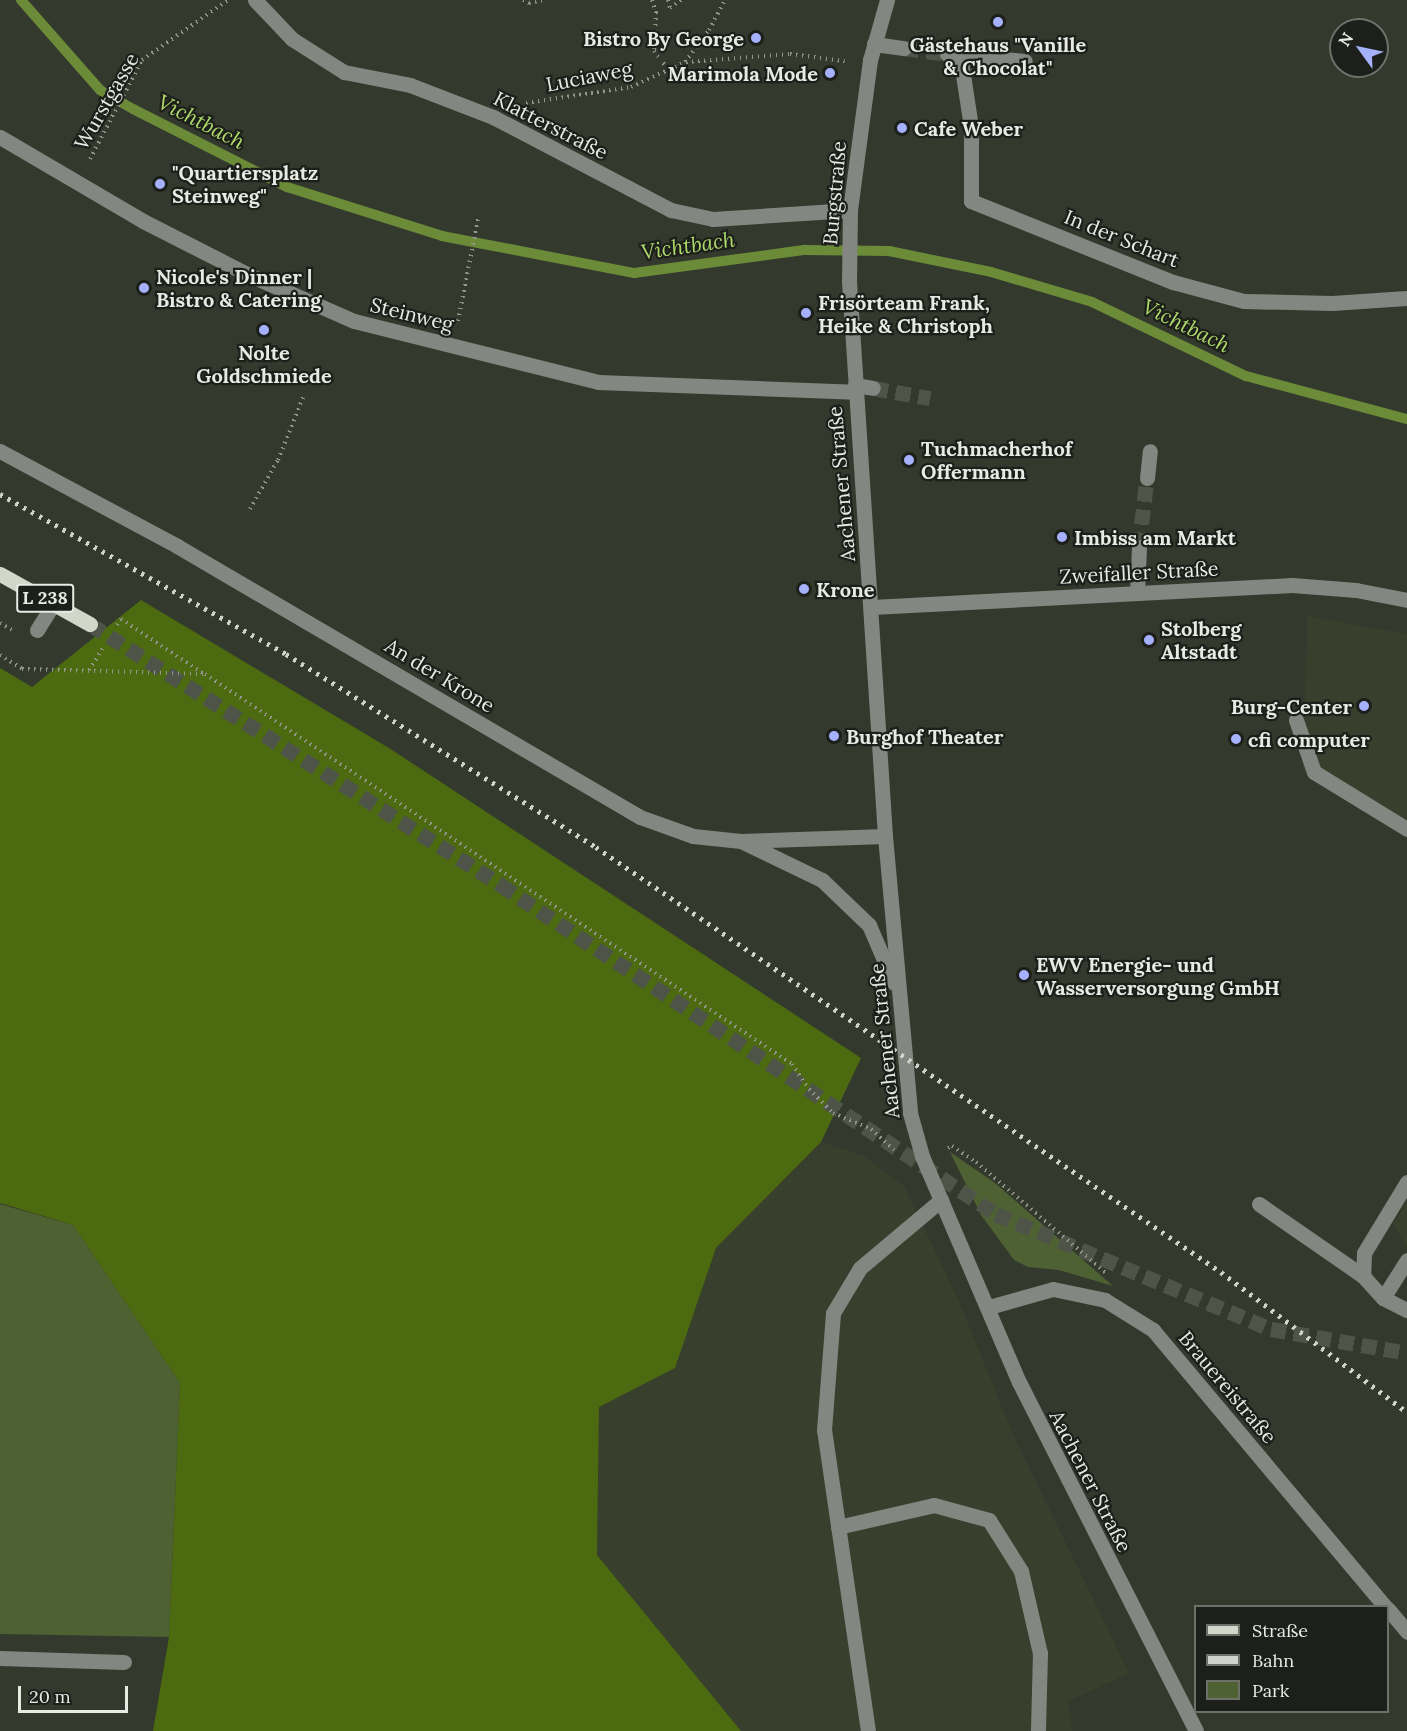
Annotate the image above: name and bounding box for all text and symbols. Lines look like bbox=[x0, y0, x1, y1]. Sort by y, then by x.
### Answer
marker: Gästehaus "Vanille & Chocolat" bbox=[991, 15, 1005, 29]
north arrow bbox=[1329, 18, 1389, 78]
place label: Bistro By George bbox=[583, 26, 744, 50]
text: N bbox=[1334, 29, 1357, 50]
marker: Bistro By George bbox=[749, 31, 763, 45]
place label: Gästehaus "Vanille & Chocolat" bbox=[910, 32, 1086, 79]
street label: Wurstgasse bbox=[69, 48, 143, 154]
street label: Luciaweg bbox=[544, 56, 634, 96]
place label: Marimola Mode bbox=[668, 61, 818, 85]
marker: Marimola Mode bbox=[823, 66, 837, 80]
street label: Klatterstraße bbox=[490, 86, 612, 164]
water label: Vichtbach bbox=[153, 89, 249, 155]
place label: Cafe Weber bbox=[914, 116, 1023, 140]
marker: Cafe Weber bbox=[895, 121, 909, 135]
street label: Burgstraße bbox=[818, 140, 850, 246]
place label: "Quartiersplatz Steinweg" bbox=[172, 160, 318, 207]
marker: "Quartiersplatz Steinweg" bbox=[153, 177, 167, 191]
street label: In der Schart bbox=[1061, 204, 1183, 272]
water label: Vichtbach bbox=[640, 227, 736, 265]
place label: Nicole's Dinner | Bistro & Catering bbox=[156, 264, 321, 311]
marker: Nicole's Dinner | Bistro & Catering bbox=[137, 281, 151, 295]
place label: Frisörteam Frank, Heike & Christoph bbox=[818, 290, 993, 337]
street label: Steinweg bbox=[368, 292, 456, 336]
water label: Vichtbach bbox=[1138, 294, 1234, 358]
marker: Frisörteam Frank, Heike & Christoph bbox=[799, 306, 813, 320]
marker: Nolte Goldschmiede bbox=[257, 323, 271, 337]
place label: Nolte Goldschmiede bbox=[196, 340, 332, 387]
street label: Aachener Straße bbox=[822, 405, 860, 563]
place label: Tuchmacherhof Offermann bbox=[921, 436, 1072, 483]
marker: Tuchmacherhof Offermann bbox=[902, 453, 916, 467]
place label: Imbiss am Markt bbox=[1074, 525, 1236, 549]
marker: Imbiss am Markt bbox=[1055, 530, 1069, 544]
street label: Zweifaller Straße bbox=[1059, 556, 1219, 588]
place label: Krone bbox=[816, 577, 875, 601]
marker: Krone bbox=[797, 582, 811, 596]
road number: L 238 bbox=[15, 583, 75, 613]
place label: Stolberg Altstadt bbox=[1161, 616, 1241, 663]
street label: An der Krone bbox=[381, 633, 499, 717]
marker: Stolberg Altstadt bbox=[1142, 633, 1156, 647]
place label: Burg-Center bbox=[1231, 694, 1352, 718]
marker: Burg-Center bbox=[1357, 699, 1371, 713]
place label: Burghof Theater bbox=[846, 724, 1003, 748]
place label: cfi computer bbox=[1248, 727, 1370, 751]
marker: Burghof Theater bbox=[827, 729, 841, 743]
marker: cfi computer bbox=[1229, 732, 1243, 746]
place label: EWV Energie- und Wasserversorgung GmbH bbox=[1036, 952, 1280, 999]
street label: Aachener Straße bbox=[864, 962, 904, 1120]
marker: EWV Energie- und Wasserversorgung GmbH bbox=[1017, 968, 1031, 982]
street label: Brauereistraße bbox=[1174, 1326, 1282, 1448]
street label: Aachener Straße bbox=[1045, 1406, 1137, 1556]
legend bbox=[1194, 1605, 1389, 1713]
text: Straße bbox=[1252, 1619, 1308, 1642]
text: Bahn bbox=[1252, 1649, 1294, 1672]
scale bar bbox=[21, 1674, 130, 1712]
text: Park bbox=[1252, 1679, 1289, 1702]
text: 20 m bbox=[29, 1685, 71, 1708]

